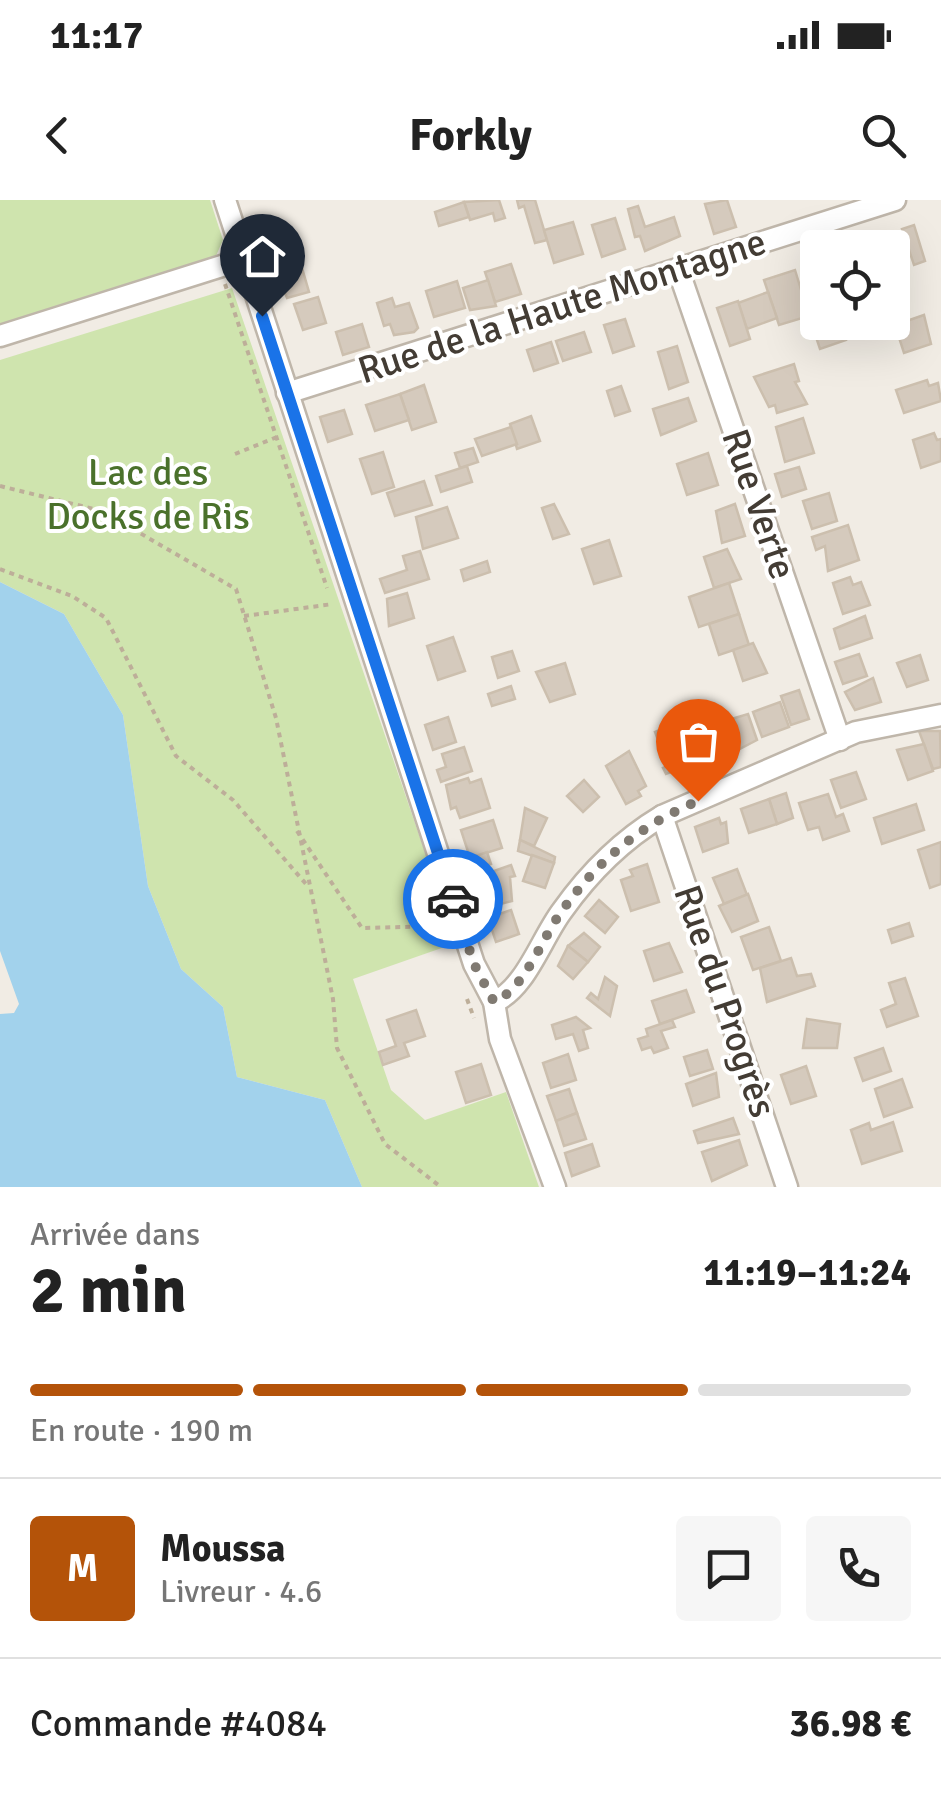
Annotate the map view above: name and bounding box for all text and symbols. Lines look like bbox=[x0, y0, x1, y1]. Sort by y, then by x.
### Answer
text: 11:17 bbox=[50, 12, 143, 59]
icon: back bbox=[30, 108, 85, 163]
text: Forkly bbox=[409, 108, 532, 163]
icon: search bbox=[856, 108, 911, 163]
pin bbox=[220, 214, 305, 317]
street label: Rue de la Haute Montagne bbox=[352, 218, 772, 394]
icon: home bbox=[235, 229, 290, 284]
map controls bbox=[800, 230, 910, 340]
button: locate bbox=[800, 230, 910, 340]
street label: Rue Verte bbox=[711, 423, 807, 585]
park label: Lac des Docks de Ris bbox=[46, 449, 250, 540]
pin bbox=[656, 699, 741, 802]
icon: bag bbox=[671, 714, 726, 769]
courier bbox=[403, 849, 503, 949]
icon: car bbox=[426, 872, 481, 927]
street label: Rue du Progrès bbox=[663, 879, 787, 1123]
text: Arrivée dans bbox=[30, 1215, 200, 1254]
text: 11:19–11:24 bbox=[703, 1249, 911, 1296]
text: 2 min bbox=[30, 1251, 187, 1331]
text: En route · 190 m bbox=[30, 1411, 253, 1450]
button: chat bbox=[676, 1516, 781, 1621]
button: phone bbox=[806, 1516, 911, 1621]
text: Moussa bbox=[160, 1525, 286, 1572]
text: M bbox=[67, 1545, 98, 1592]
text: Livreur · 4.6 bbox=[160, 1572, 322, 1611]
text: Commande #4084 bbox=[30, 1700, 327, 1747]
text: 36.98 € bbox=[789, 1700, 911, 1747]

